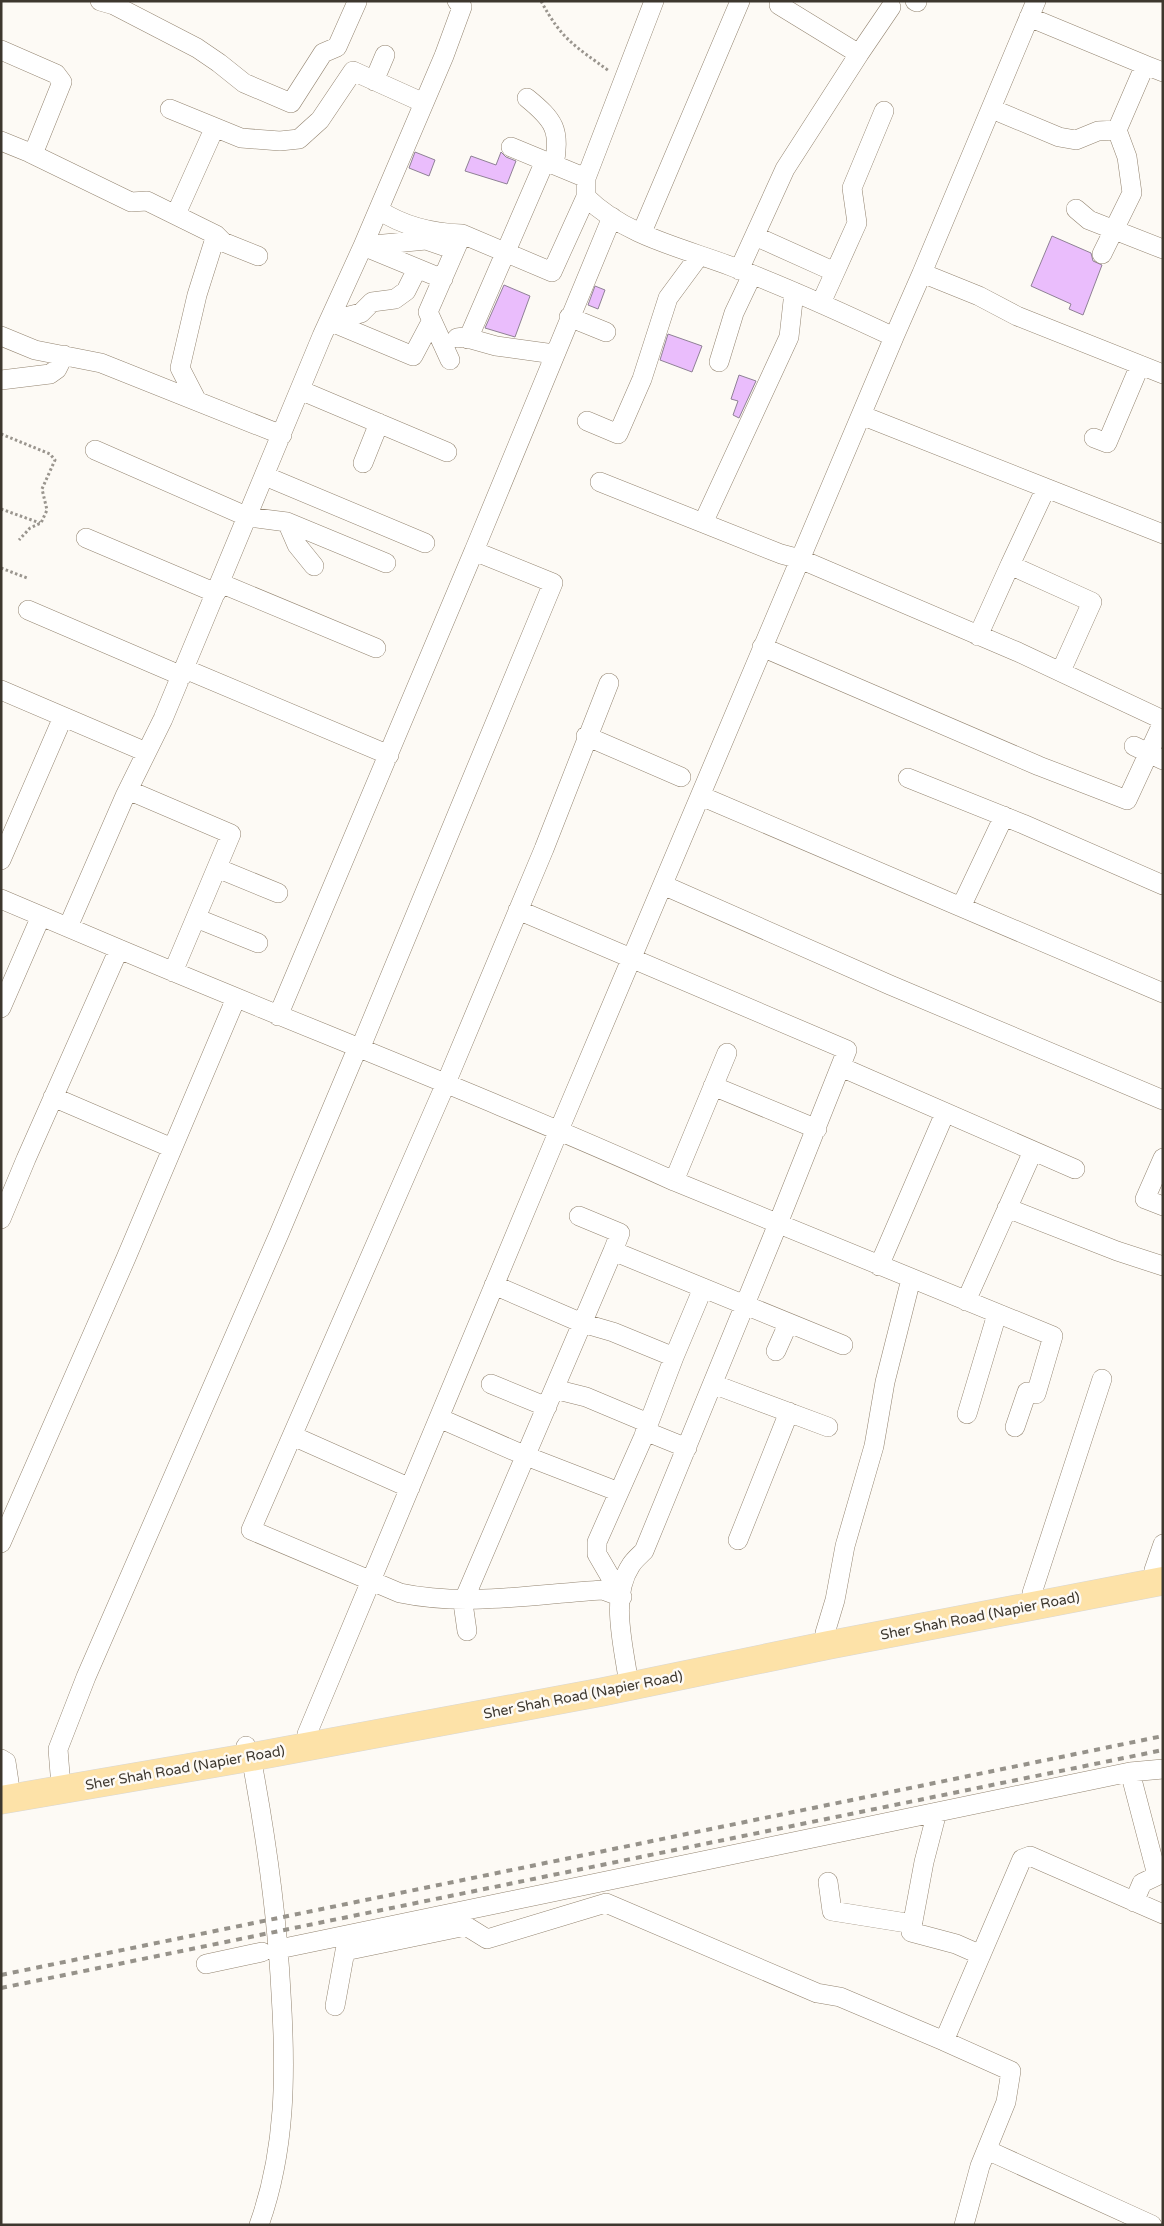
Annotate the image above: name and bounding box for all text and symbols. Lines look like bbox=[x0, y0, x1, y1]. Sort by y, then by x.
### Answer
street label: Sher Shah Road (Napier Road) bbox=[879, 1588, 1081, 1644]
street label: Sher Shah Road (Napier Road) bbox=[482, 1667, 684, 1723]
street label: Sher Shah Road (Napier Road) bbox=[84, 1742, 286, 1794]

